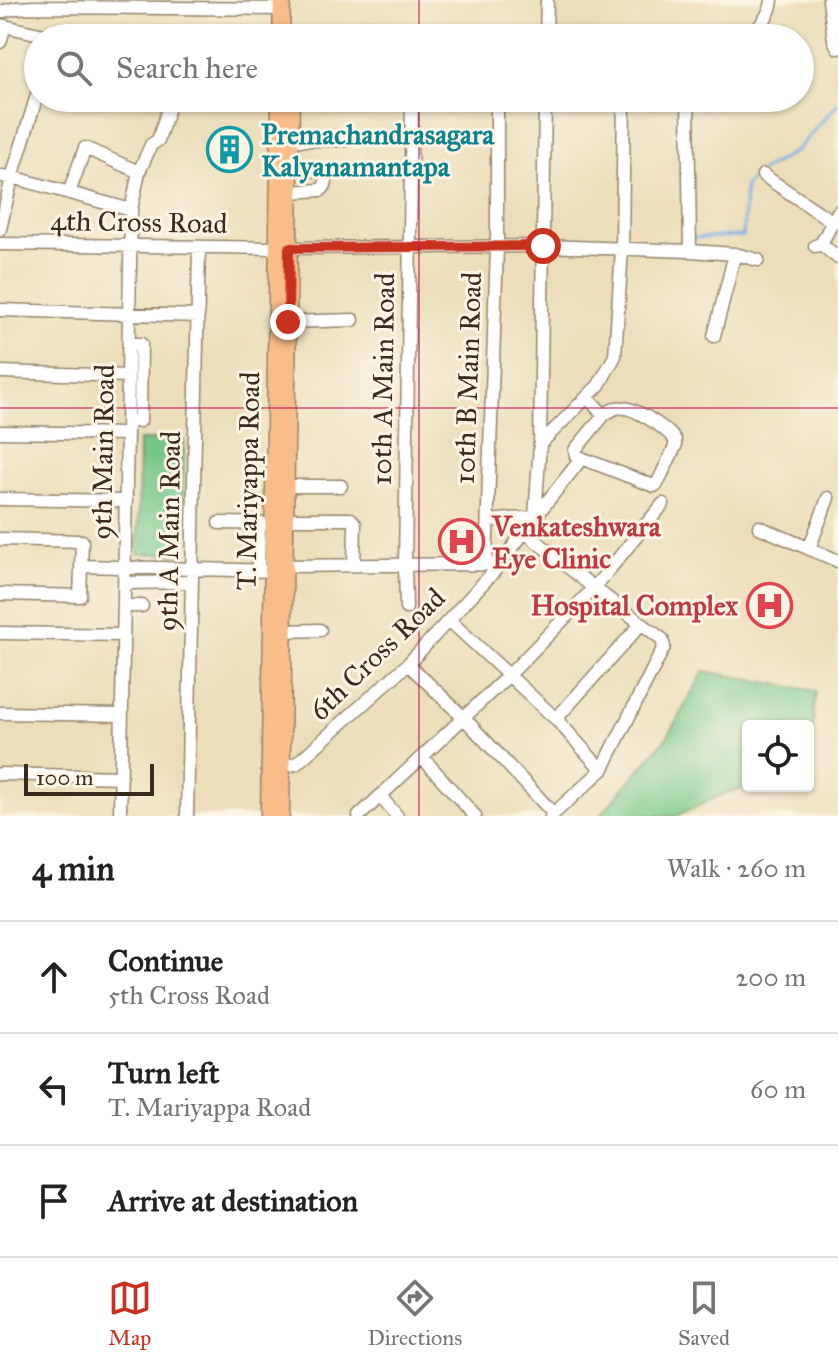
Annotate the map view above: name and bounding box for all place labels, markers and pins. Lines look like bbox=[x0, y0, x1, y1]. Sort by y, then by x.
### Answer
place label: Premachandrasagara Kalyanamantapa bbox=[261, 117, 495, 184]
building icon: Premachandrasagara Kalyanamantapa bbox=[206, 126, 254, 174]
place label: Venkateshwara Eye Clinic bbox=[491, 509, 662, 576]
hospital icon: Venkateshwara Eye Clinic bbox=[437, 518, 485, 566]
hospital icon: Hospital Complex bbox=[745, 581, 793, 629]
place label: Hospital Complex bbox=[530, 588, 739, 623]

